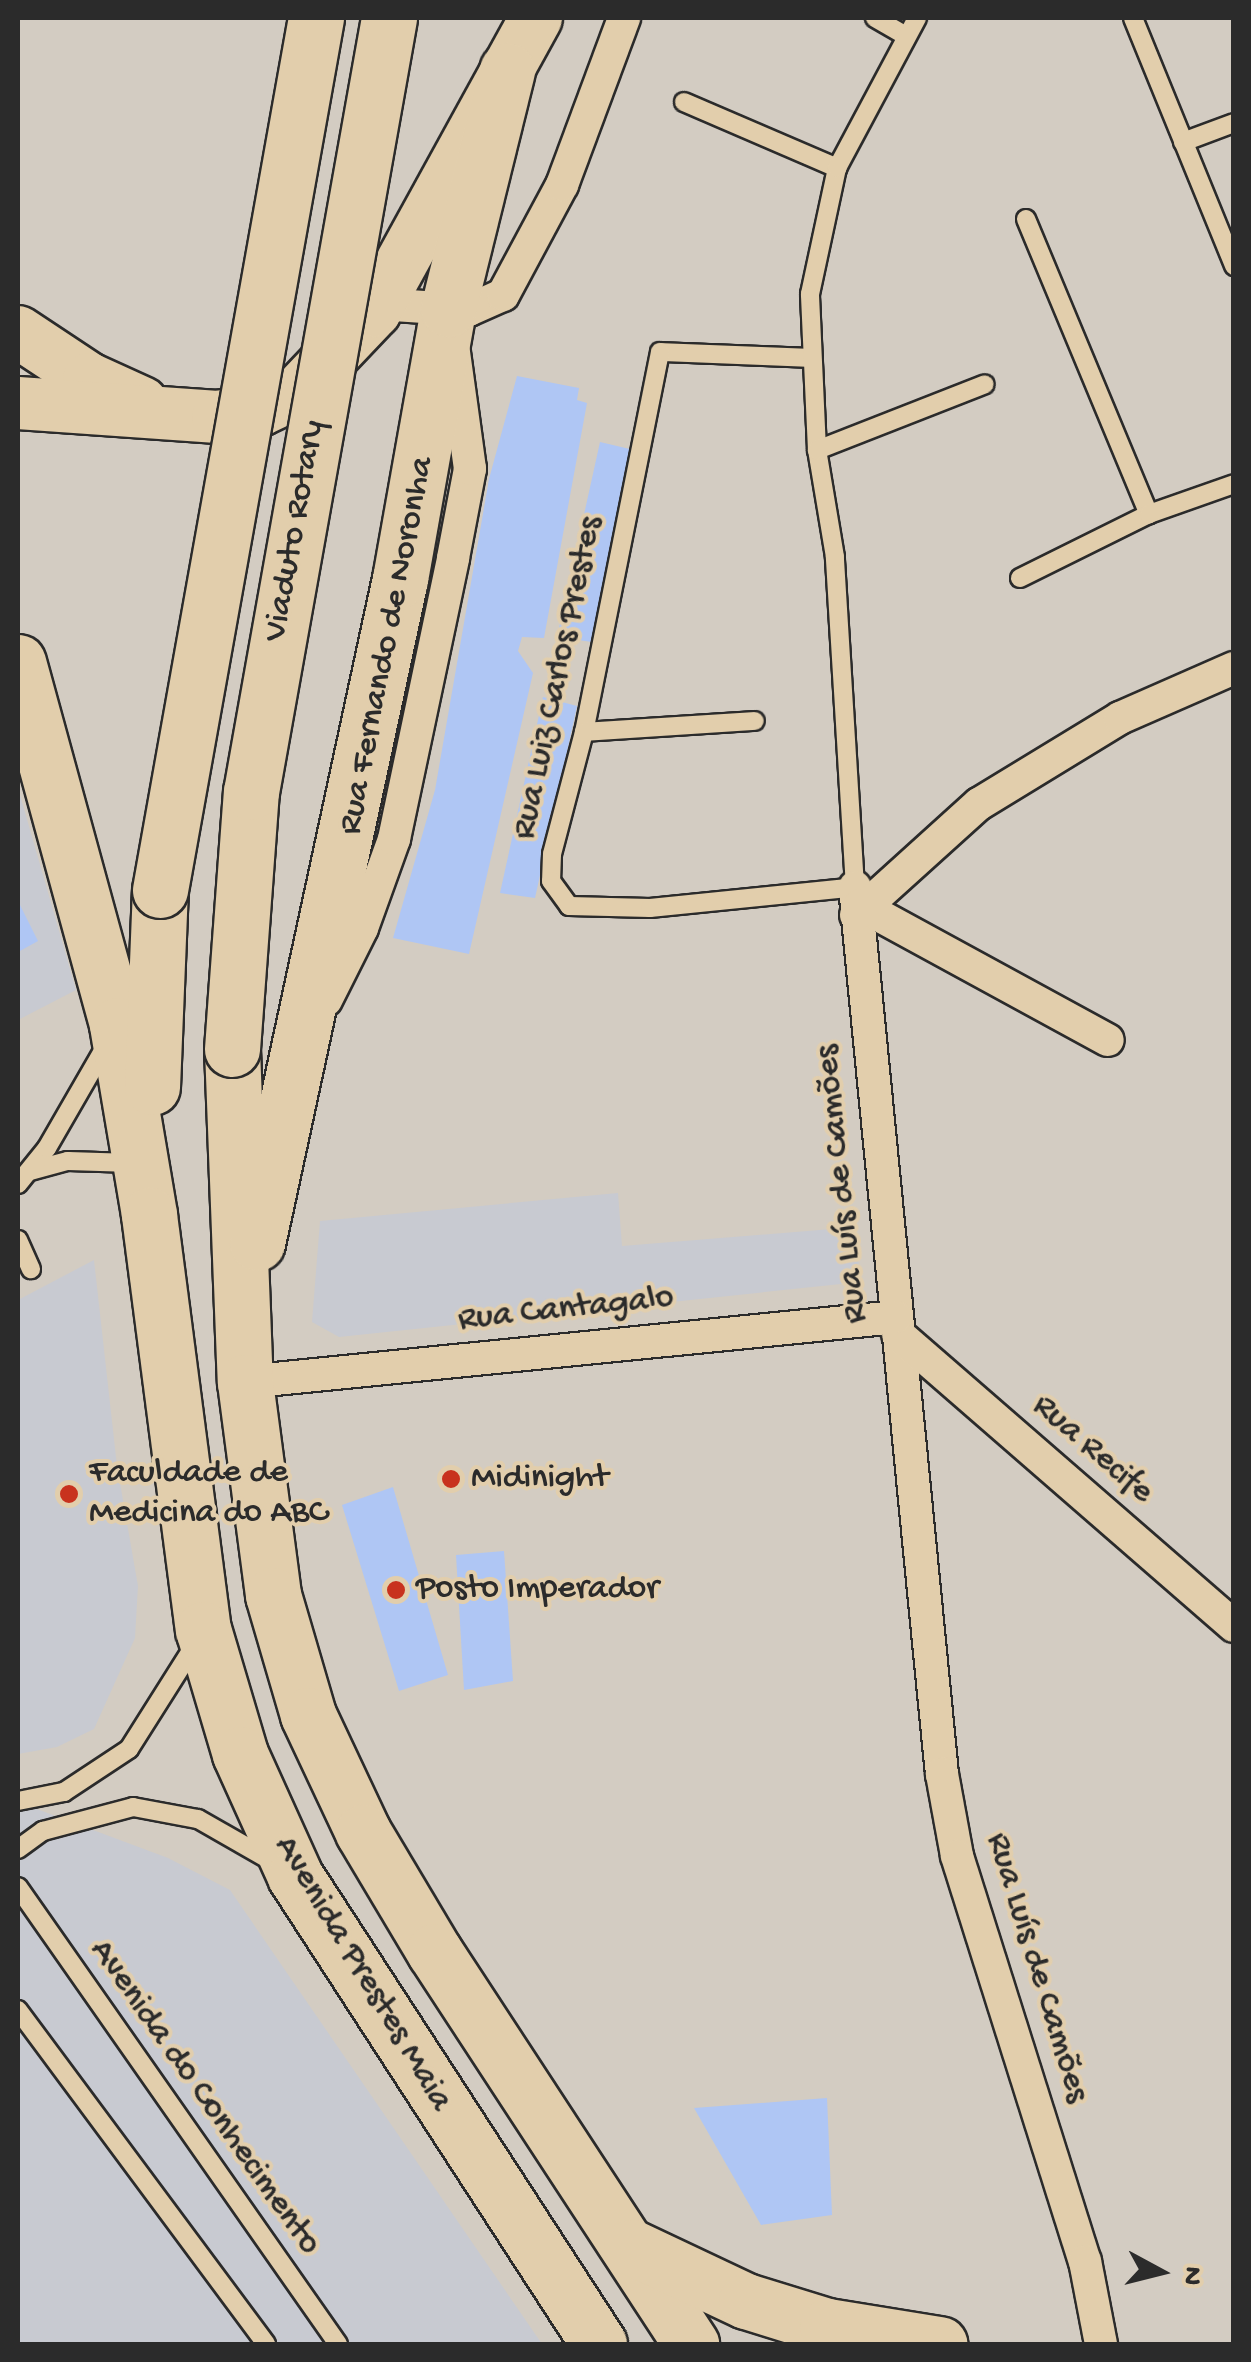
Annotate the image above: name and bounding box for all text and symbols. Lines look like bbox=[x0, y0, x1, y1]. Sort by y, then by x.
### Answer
street label: Viaduto Rotary bbox=[256, 417, 336, 645]
street label: Rua Fernando de Noronha bbox=[331, 454, 445, 838]
street label: Rua Luiz Carlos Prestes bbox=[504, 513, 614, 843]
street label: Rua Luís de Camões bbox=[807, 1043, 879, 1325]
street label: Rua Cantagalo bbox=[456, 1278, 676, 1342]
street label: Rua Recife bbox=[1023, 1386, 1161, 1514]
place label: Faculdade de Medicina do ABC bbox=[89, 1453, 328, 1535]
place label: Midinight bbox=[471, 1458, 608, 1500]
marker: Midinight bbox=[440, 1468, 462, 1490]
marker: Faculdade de Medicina do ABC bbox=[58, 1483, 80, 1505]
place label: Posto Imperador bbox=[416, 1569, 659, 1611]
marker: Posto Imperador bbox=[385, 1579, 407, 1601]
street label: Rua Luís de Camões bbox=[975, 1828, 1097, 2108]
street label: Avenida Prestes Maia bbox=[263, 1829, 461, 2119]
street label: Avenida do Conhecimento bbox=[79, 1932, 329, 2264]
north arrow bbox=[1111, 2222, 1211, 2322]
text: N bbox=[1174, 2265, 1209, 2287]

